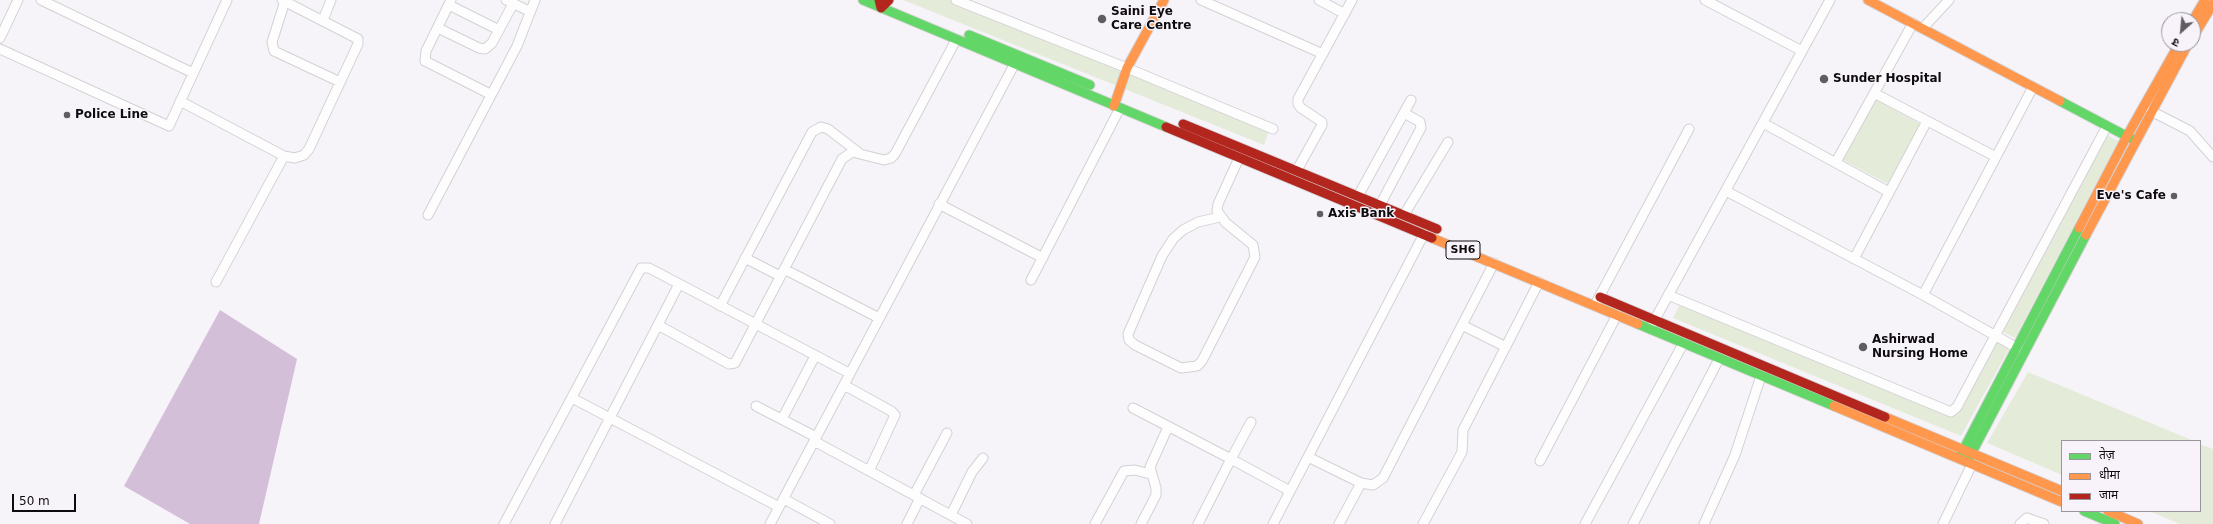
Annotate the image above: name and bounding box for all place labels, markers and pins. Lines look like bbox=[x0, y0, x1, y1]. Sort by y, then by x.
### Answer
place label: Saini Eye Care Centre bbox=[1111, 5, 1191, 33]
marker: Saini Eye Care Centre bbox=[1096, 13, 1108, 25]
place label: Sunder Hospital bbox=[1833, 72, 1942, 86]
marker: Sunder Hospital bbox=[1818, 73, 1830, 85]
place label: Police Line bbox=[75, 108, 148, 122]
marker: Police Line bbox=[62, 110, 72, 120]
place label: Eve's Cafe bbox=[2097, 189, 2166, 203]
marker: Eve's Cafe bbox=[2169, 191, 2179, 201]
place label: Axis Bank bbox=[1328, 207, 1394, 221]
marker: Axis Bank bbox=[1315, 209, 1325, 219]
place label: Ashirwad Nursing Home bbox=[1872, 333, 1968, 361]
marker: Ashirwad Nursing Home bbox=[1857, 341, 1869, 353]

